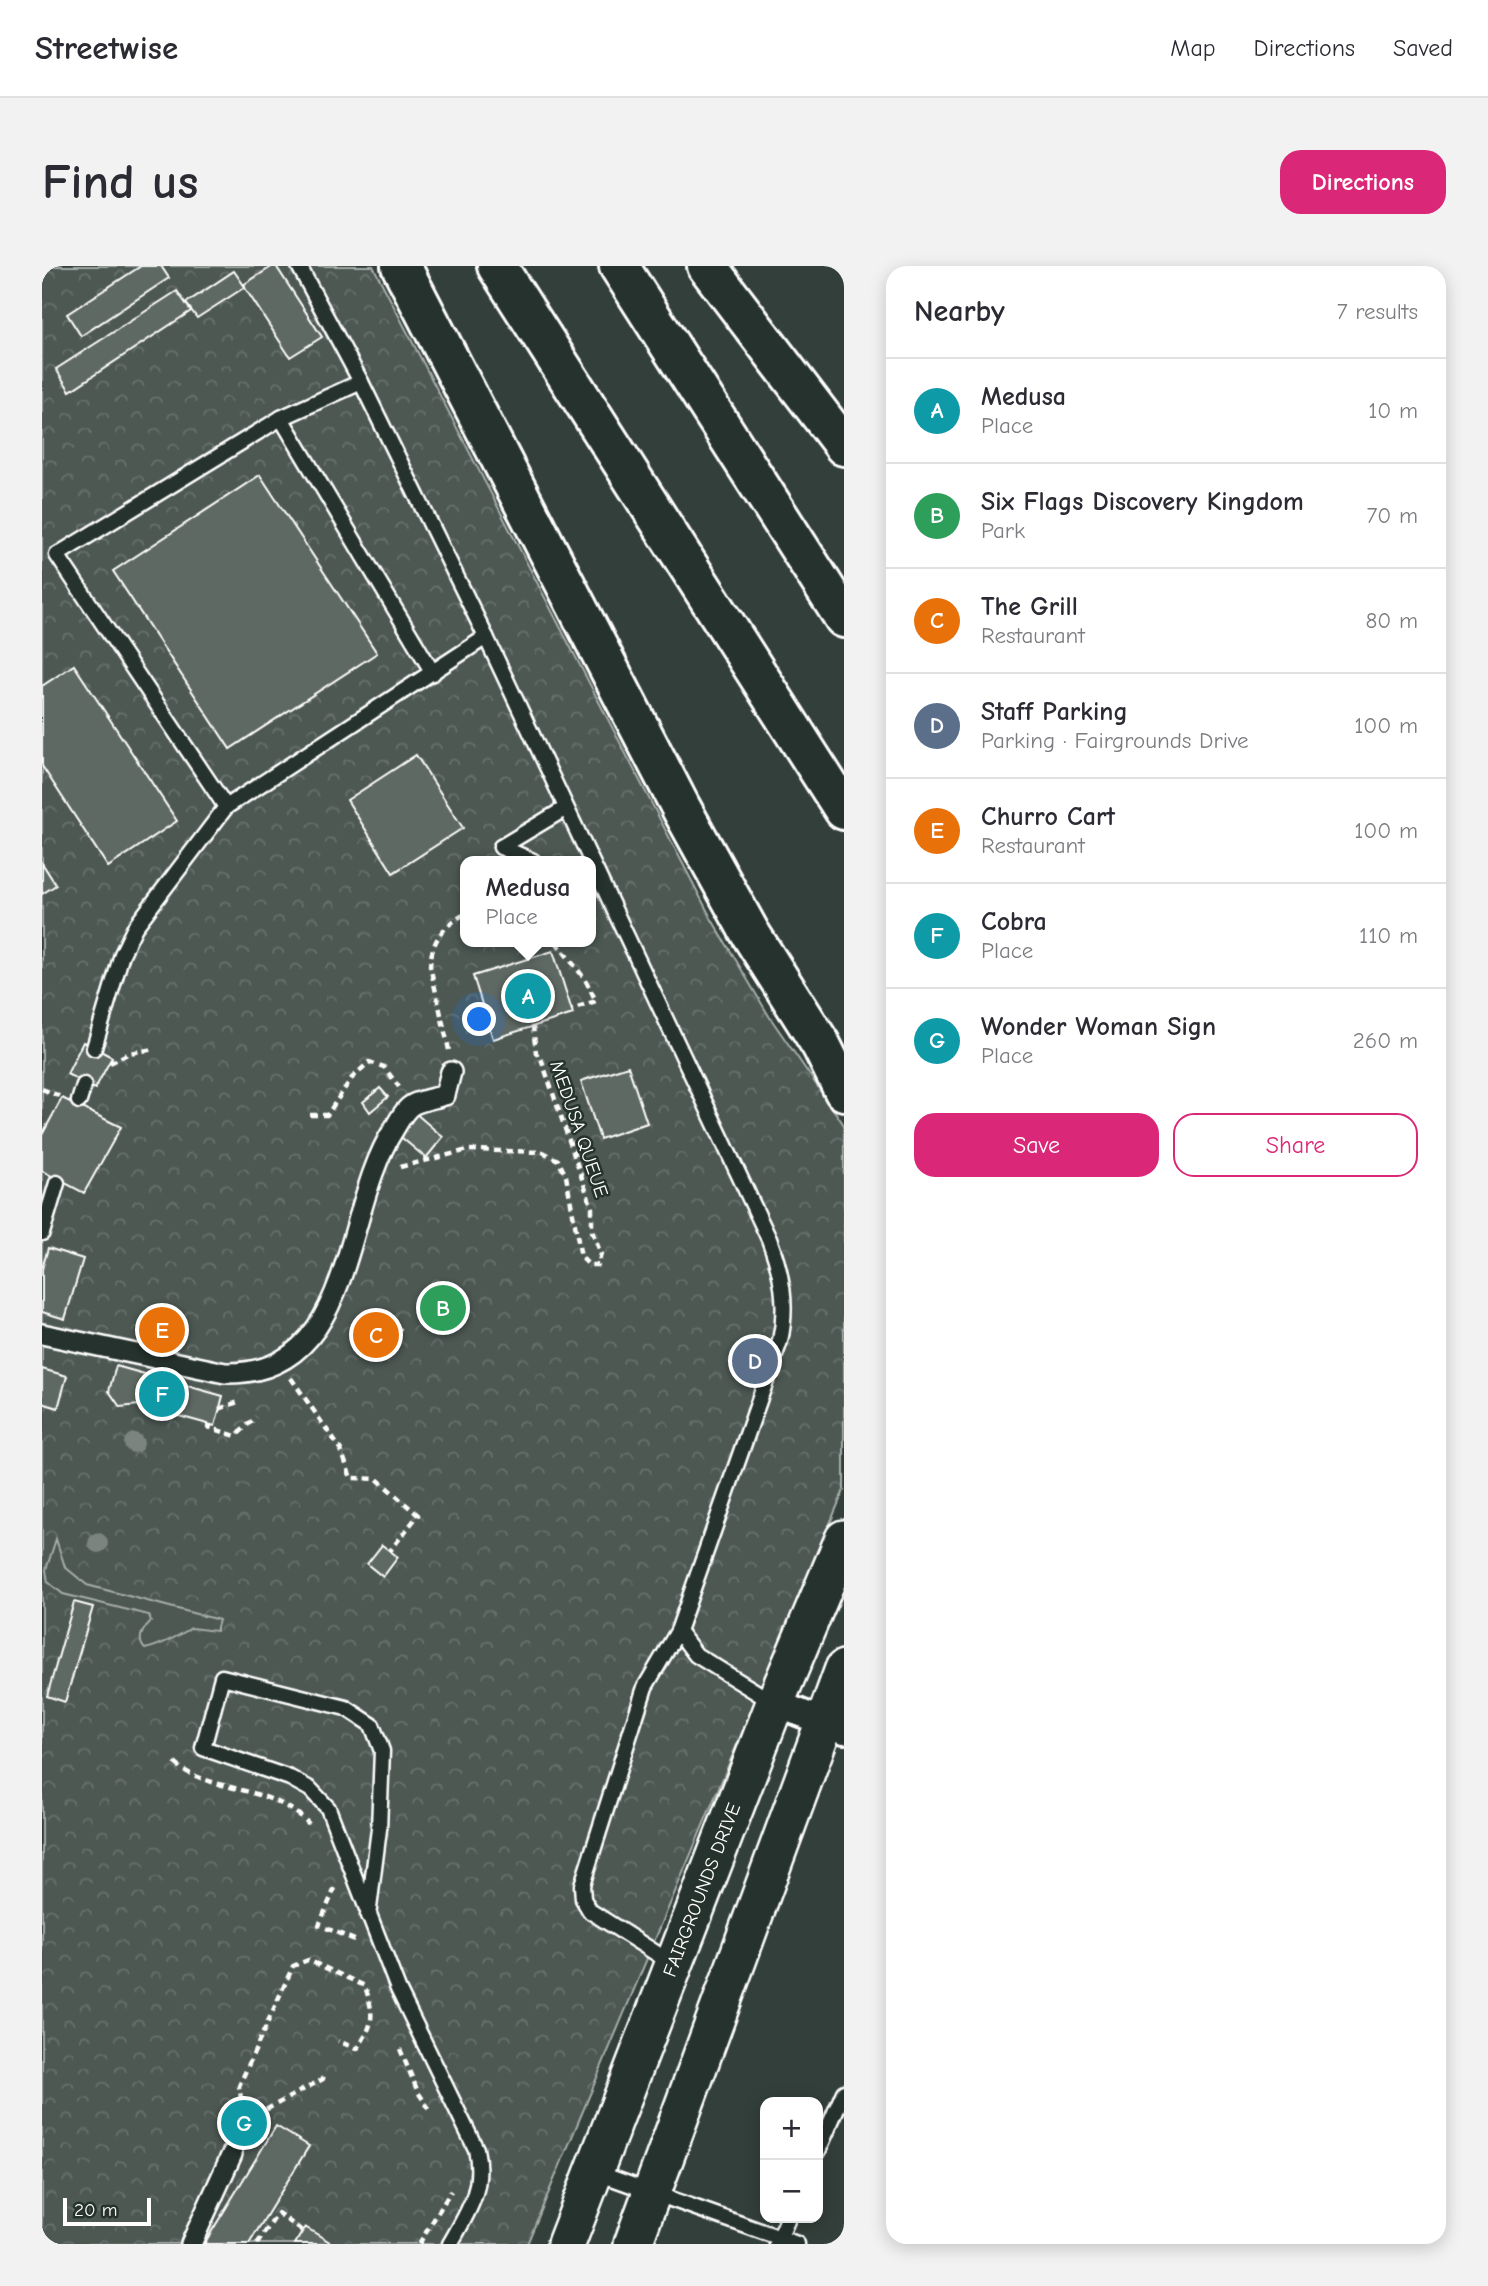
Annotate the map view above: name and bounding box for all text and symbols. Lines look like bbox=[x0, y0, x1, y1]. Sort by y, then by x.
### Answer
text: Streetwise bbox=[35, 29, 178, 67]
text: Map bbox=[1170, 34, 1216, 62]
text: Directions bbox=[1254, 34, 1355, 62]
text: Saved bbox=[1393, 34, 1453, 62]
button: Directions bbox=[1280, 150, 1446, 214]
text: Find us bbox=[42, 154, 198, 210]
text: Nearby bbox=[914, 294, 1005, 329]
text: 7 results bbox=[1337, 298, 1418, 325]
text: Medusa bbox=[981, 382, 1066, 412]
text: A bbox=[931, 397, 943, 424]
text: 10 m bbox=[1368, 397, 1418, 424]
text: Place bbox=[981, 412, 1033, 439]
text: Six Flags Discovery Kingdom bbox=[981, 487, 1304, 517]
text: B bbox=[930, 502, 944, 529]
text: 70 m bbox=[1366, 502, 1418, 529]
text: Park bbox=[981, 517, 1025, 544]
text: The Grill bbox=[981, 592, 1078, 622]
text: C bbox=[930, 607, 944, 634]
text: 80 m bbox=[1365, 607, 1418, 634]
text: Restaurant bbox=[981, 622, 1085, 649]
text: Staff Parking bbox=[981, 697, 1128, 727]
text: D bbox=[930, 712, 944, 739]
text: 100 m bbox=[1354, 712, 1418, 739]
text: Parking · Fairgrounds Drive bbox=[981, 727, 1249, 754]
text: Churro Cart bbox=[981, 802, 1115, 832]
text: E bbox=[930, 817, 944, 844]
text: 100 m bbox=[1354, 817, 1418, 844]
text: Restaurant bbox=[981, 832, 1085, 859]
popup bbox=[460, 856, 596, 947]
text: Medusa bbox=[485, 873, 571, 903]
text: Place bbox=[485, 903, 538, 930]
text: Cobra bbox=[981, 907, 1047, 937]
text: F bbox=[930, 922, 944, 949]
text: 110 m bbox=[1359, 922, 1418, 949]
text: Place bbox=[981, 937, 1033, 964]
pin: A bbox=[505, 970, 551, 1022]
your location bbox=[462, 1002, 496, 1036]
text: Wonder Woman Sign bbox=[981, 1012, 1216, 1042]
text: G bbox=[929, 1027, 945, 1054]
text: 260 m bbox=[1353, 1027, 1418, 1054]
text: Place bbox=[981, 1042, 1033, 1069]
street label: MEDUSA QUEUE bbox=[545, 1058, 613, 1200]
button: Save bbox=[914, 1113, 1159, 1177]
button: Share bbox=[1173, 1113, 1418, 1177]
pin: B bbox=[420, 1282, 466, 1334]
pin: E bbox=[139, 1304, 185, 1356]
pin: C bbox=[353, 1309, 399, 1361]
pin: D bbox=[732, 1335, 778, 1387]
pin: F bbox=[139, 1368, 185, 1420]
street label: FAIRGROUNDS DRIVE bbox=[659, 1800, 745, 1980]
pin: G bbox=[221, 2097, 267, 2149]
map controls bbox=[760, 2097, 823, 2223]
button: + bbox=[760, 2097, 823, 2160]
button: − bbox=[760, 2160, 823, 2223]
scale bar bbox=[63, 2195, 150, 2227]
text: 20 m bbox=[74, 2199, 118, 2221]

